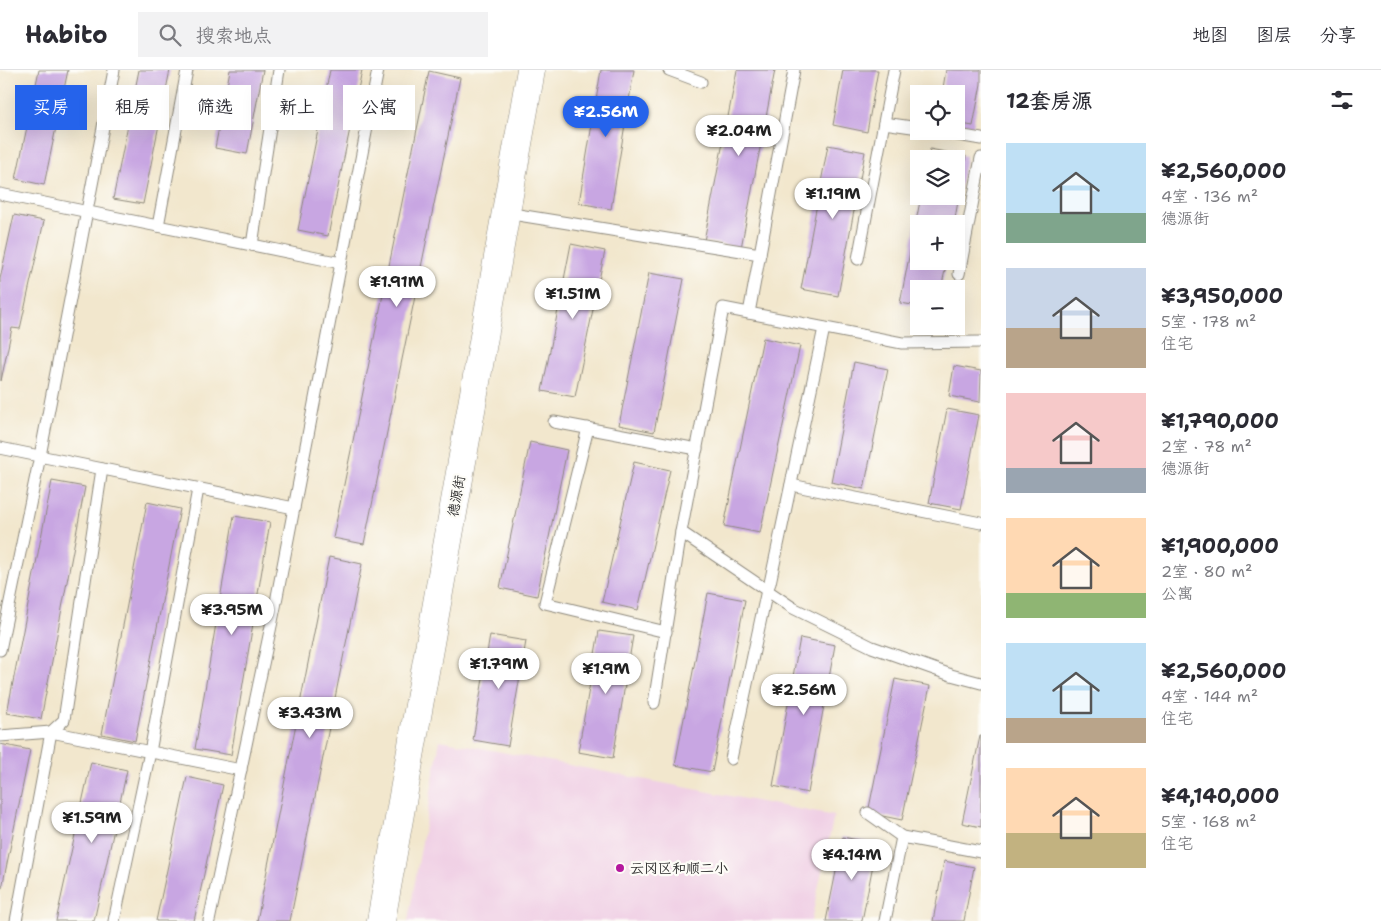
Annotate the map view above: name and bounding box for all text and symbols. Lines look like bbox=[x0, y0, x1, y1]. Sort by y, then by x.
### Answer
search box bbox=[138, 12, 488, 57]
text: Habito bbox=[25, 19, 108, 51]
icon: search bbox=[156, 21, 184, 49]
text: 搜索地点 bbox=[196, 23, 272, 48]
text: 地图 bbox=[1192, 23, 1228, 47]
text: 图层 bbox=[1256, 23, 1292, 47]
text: 分享 bbox=[1320, 23, 1356, 47]
chip: 买房 bbox=[15, 85, 87, 130]
chip: 租房 bbox=[97, 85, 169, 130]
chip: 筛选 bbox=[179, 85, 251, 130]
chip: 新上 bbox=[261, 85, 333, 130]
chip: 公寓 bbox=[343, 85, 415, 130]
map controls bbox=[910, 85, 965, 335]
button: locate bbox=[910, 85, 965, 140]
icon: filters bbox=[1328, 86, 1356, 114]
text: 12套房源 bbox=[1006, 87, 1093, 115]
pin: ¥2.56M bbox=[565, 96, 647, 138]
text: ¥2.56M bbox=[574, 101, 638, 122]
pin: ¥2.04M bbox=[698, 114, 780, 157]
text: ¥2.04M bbox=[706, 120, 772, 141]
button: layers bbox=[910, 150, 965, 205]
text: ¥2,560,000 bbox=[1161, 157, 1286, 185]
icon: home bbox=[1046, 163, 1106, 223]
pin: ¥1.19M bbox=[792, 178, 874, 220]
text: ¥1.19M bbox=[805, 183, 861, 204]
text: 4室 · 136 m² bbox=[1161, 186, 1258, 207]
text: 德源街 bbox=[1161, 208, 1209, 229]
button: + bbox=[910, 215, 965, 270]
pin: ¥1.91M bbox=[356, 266, 438, 308]
text: ¥1.91M bbox=[370, 271, 424, 292]
pin: ¥1.51M bbox=[532, 278, 614, 320]
button: − bbox=[910, 280, 965, 335]
text: ¥3,950,000 bbox=[1161, 282, 1283, 310]
text: ¥1.51M bbox=[545, 283, 601, 304]
icon: home bbox=[1046, 288, 1106, 348]
text: 5室 · 178 m² bbox=[1161, 311, 1256, 332]
text: 住宅 bbox=[1161, 333, 1193, 354]
text: ¥1,790,000 bbox=[1161, 407, 1279, 435]
icon: home bbox=[1046, 413, 1106, 473]
text: 2室 · 78 m² bbox=[1161, 436, 1252, 457]
text: 德源街 bbox=[1161, 458, 1209, 479]
street label: 德源街 bbox=[443, 474, 469, 518]
text: ¥1,900,000 bbox=[1161, 532, 1279, 560]
icon: home bbox=[1046, 538, 1106, 598]
text: 2室 · 80 m² bbox=[1161, 561, 1252, 582]
text: 公寓 bbox=[1161, 583, 1193, 604]
pin: ¥3.95M bbox=[191, 594, 273, 636]
text: ¥3.95M bbox=[201, 599, 263, 620]
pin: ¥1.79M bbox=[458, 648, 540, 690]
pin: ¥1.9M bbox=[571, 652, 641, 695]
text: ¥1.79M bbox=[470, 653, 528, 674]
text: ¥2,560,000 bbox=[1161, 657, 1286, 685]
text: ¥1.9M bbox=[582, 658, 630, 679]
icon: home bbox=[1046, 663, 1106, 723]
pin: ¥2.56M bbox=[763, 674, 845, 716]
text: ¥2.56M bbox=[772, 679, 836, 700]
text: 4室 · 144 m² bbox=[1161, 686, 1258, 707]
pin: ¥3.43M bbox=[269, 696, 351, 739]
text: ¥3.43M bbox=[278, 702, 342, 723]
text: 住宅 bbox=[1161, 708, 1193, 729]
text: ¥4,140,000 bbox=[1161, 782, 1279, 810]
icon: home bbox=[1046, 788, 1106, 848]
pin: ¥1.59M bbox=[51, 802, 133, 844]
text: ¥1.59M bbox=[62, 807, 122, 828]
text: 5室 · 168 m² bbox=[1161, 811, 1257, 832]
text: 住宅 bbox=[1161, 833, 1193, 854]
pin: ¥4.14M bbox=[811, 838, 893, 881]
text: ¥4.14M bbox=[822, 844, 882, 865]
place label: 云冈区和顺二小 bbox=[630, 859, 728, 877]
marker: 云冈区和顺二小 bbox=[614, 862, 626, 874]

